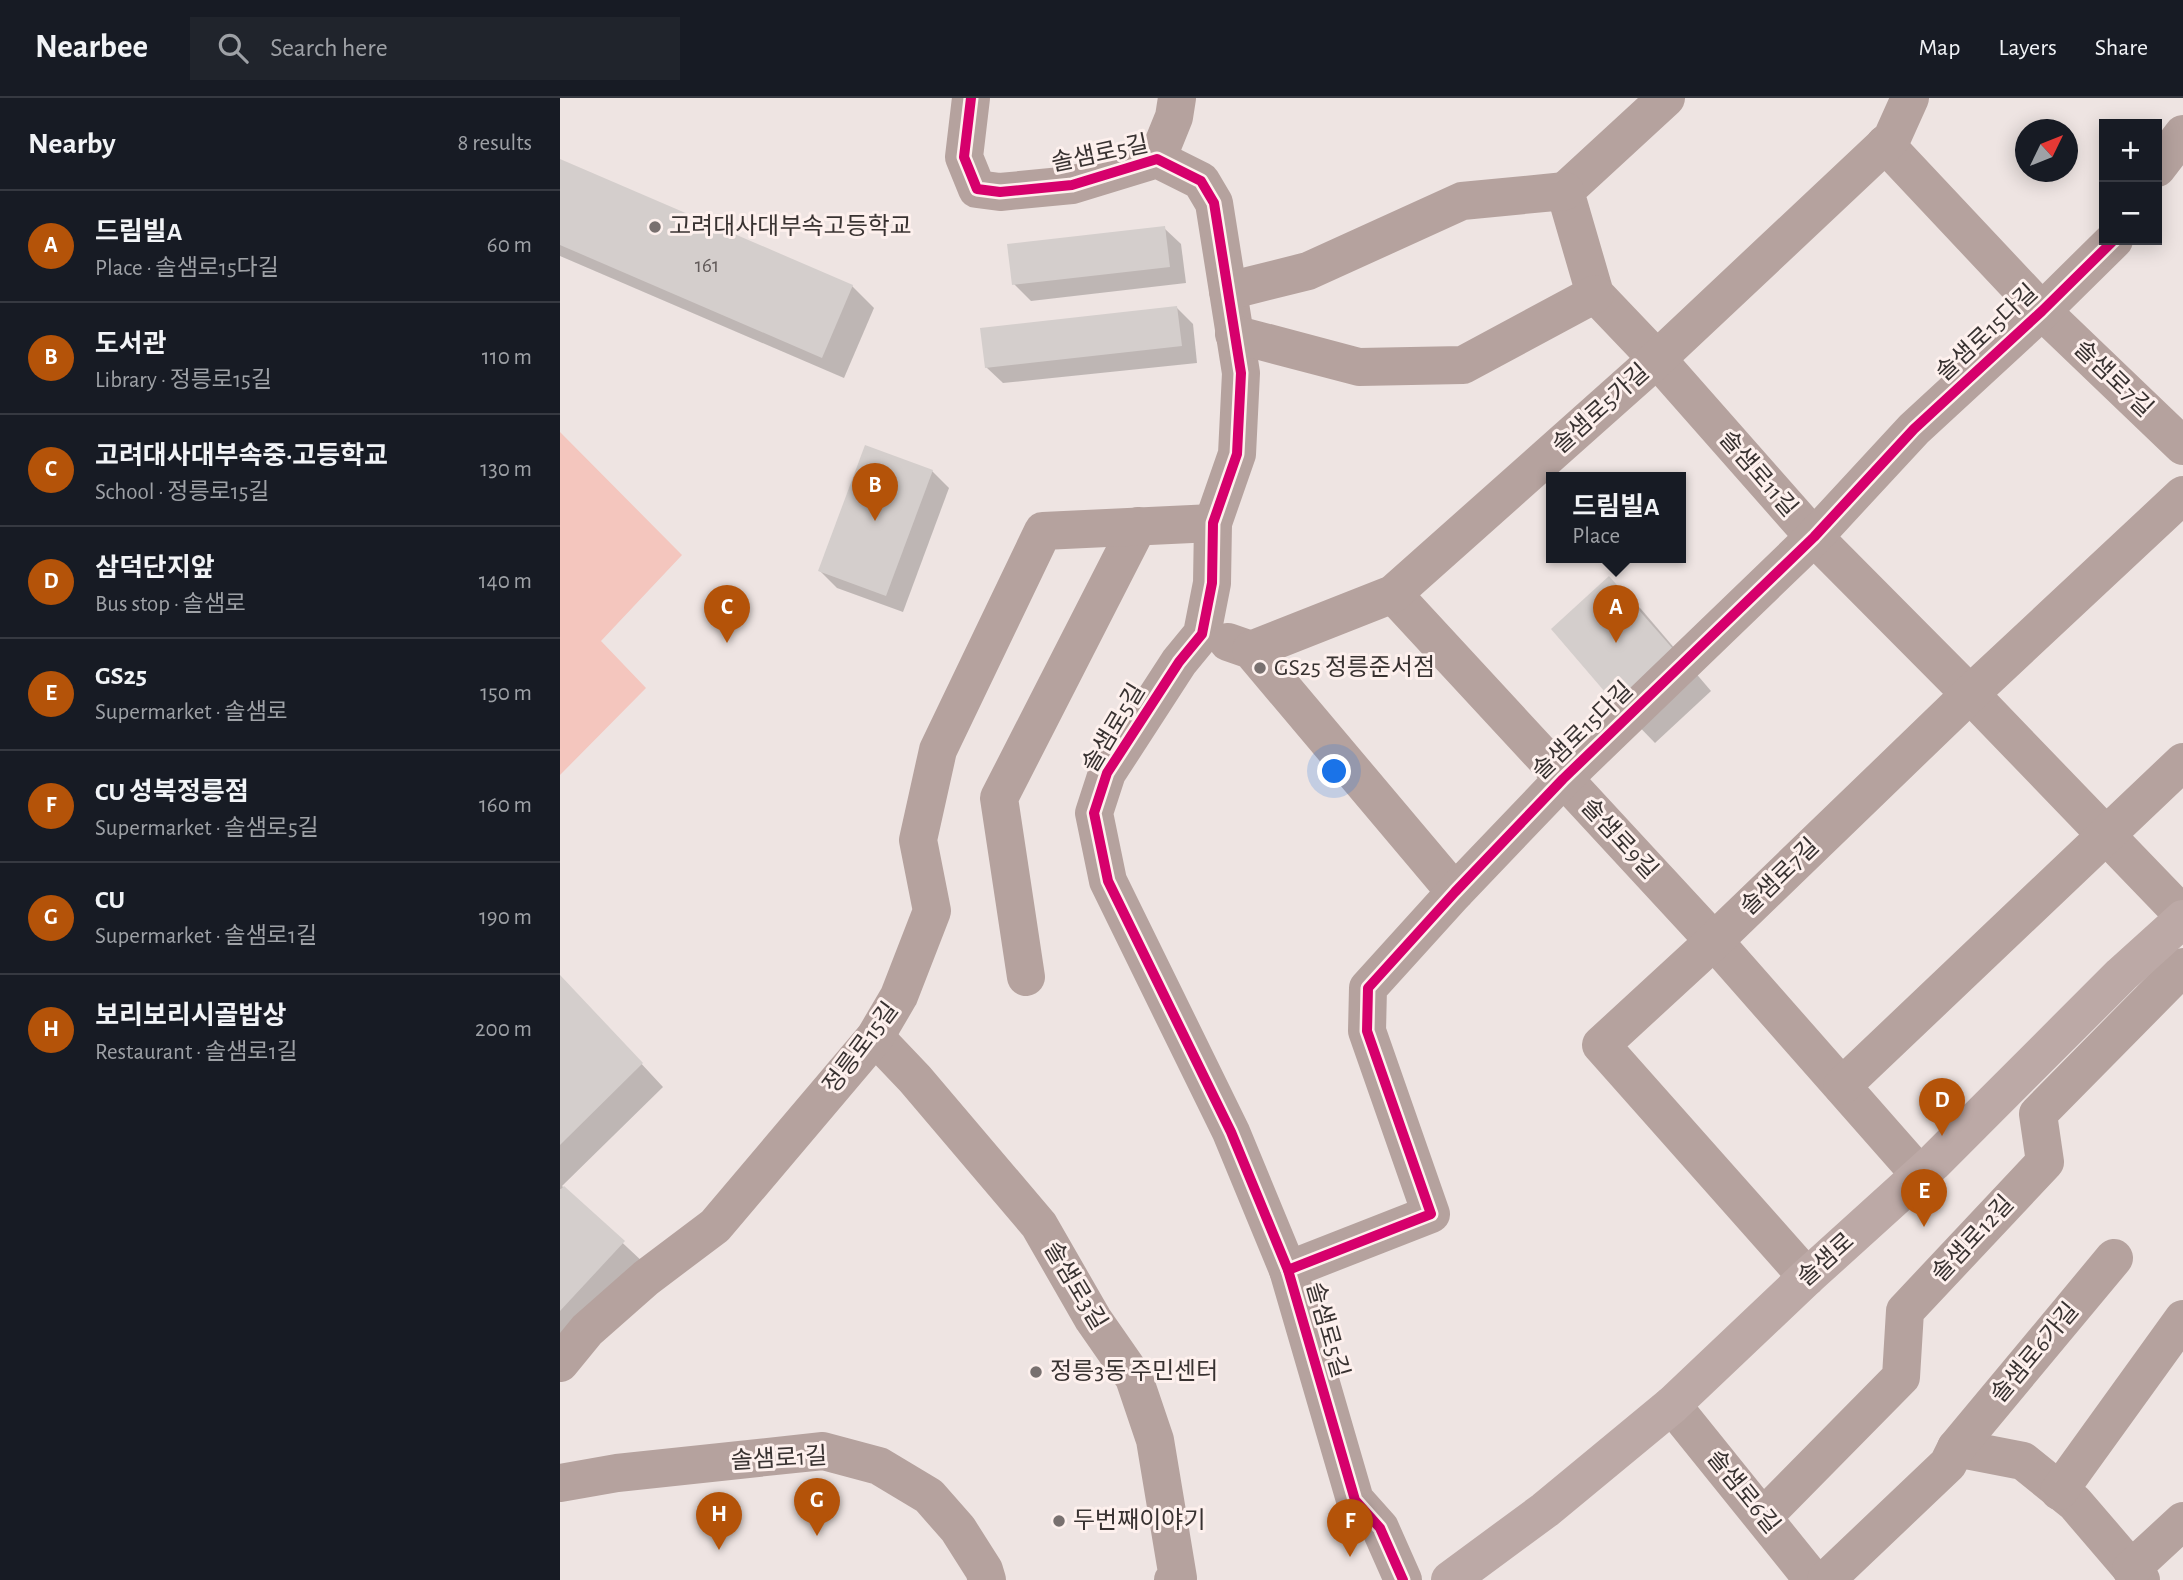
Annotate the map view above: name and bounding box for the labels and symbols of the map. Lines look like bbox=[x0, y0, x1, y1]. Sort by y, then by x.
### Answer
north arrow bbox=[2015, 119, 2078, 182]
street label: 솔샘로5길 bbox=[1049, 131, 1151, 176]
place label: 고려대사대부속고등학교 bbox=[669, 213, 912, 239]
marker: 고려대사대부속고등학교 bbox=[647, 219, 663, 235]
house number: 161 bbox=[695, 255, 719, 276]
street label: 솔샘로15다길 bbox=[1931, 280, 2042, 386]
street label: 솔샘로7길 bbox=[2069, 335, 2157, 422]
street label: 솔샘로5가길 bbox=[1548, 359, 1654, 458]
street label: 솔샘로11길 bbox=[1715, 426, 1802, 521]
pin: B bbox=[852, 463, 898, 521]
pin: C bbox=[704, 585, 750, 643]
pin: A bbox=[1593, 585, 1639, 643]
place label: GS25 정릉준서점 bbox=[1274, 654, 1435, 680]
marker: GS25 정릉준서점 bbox=[1252, 660, 1268, 676]
street label: 솔샘로15다길 bbox=[1528, 677, 1638, 784]
street label: 솔샘로5길 bbox=[1078, 679, 1150, 776]
your location bbox=[1317, 754, 1351, 788]
street label: 솔샘로9길 bbox=[1576, 794, 1662, 884]
street label: 솔샘로7길 bbox=[1736, 833, 1824, 920]
street label: 정릉로15길 bbox=[819, 998, 903, 1098]
pin: D bbox=[1919, 1078, 1965, 1136]
pin: E bbox=[1901, 1169, 1947, 1227]
street label: 솔샘로12길 bbox=[1927, 1191, 2018, 1286]
street label: 솔샘로 bbox=[1793, 1228, 1859, 1291]
street label: 솔샘로3길 bbox=[1039, 1237, 1111, 1334]
street label: 솔샘로5길 bbox=[1302, 1279, 1353, 1381]
street label: 솔샘로6가길 bbox=[1986, 1298, 2083, 1407]
place label: 정릉3동 주민센터 bbox=[1050, 1359, 1218, 1384]
marker: 정릉3동 주민센터 bbox=[1028, 1364, 1044, 1380]
street label: 솔샘로1길 bbox=[730, 1443, 828, 1474]
street label: 솔샘로6길 bbox=[1702, 1445, 1784, 1538]
pin: G bbox=[794, 1478, 840, 1536]
pin: H bbox=[696, 1492, 742, 1550]
pin: F bbox=[1327, 1499, 1373, 1557]
place label: 두번째이야기 bbox=[1073, 1507, 1205, 1533]
marker: 두번째이야기 bbox=[1051, 1513, 1067, 1529]

